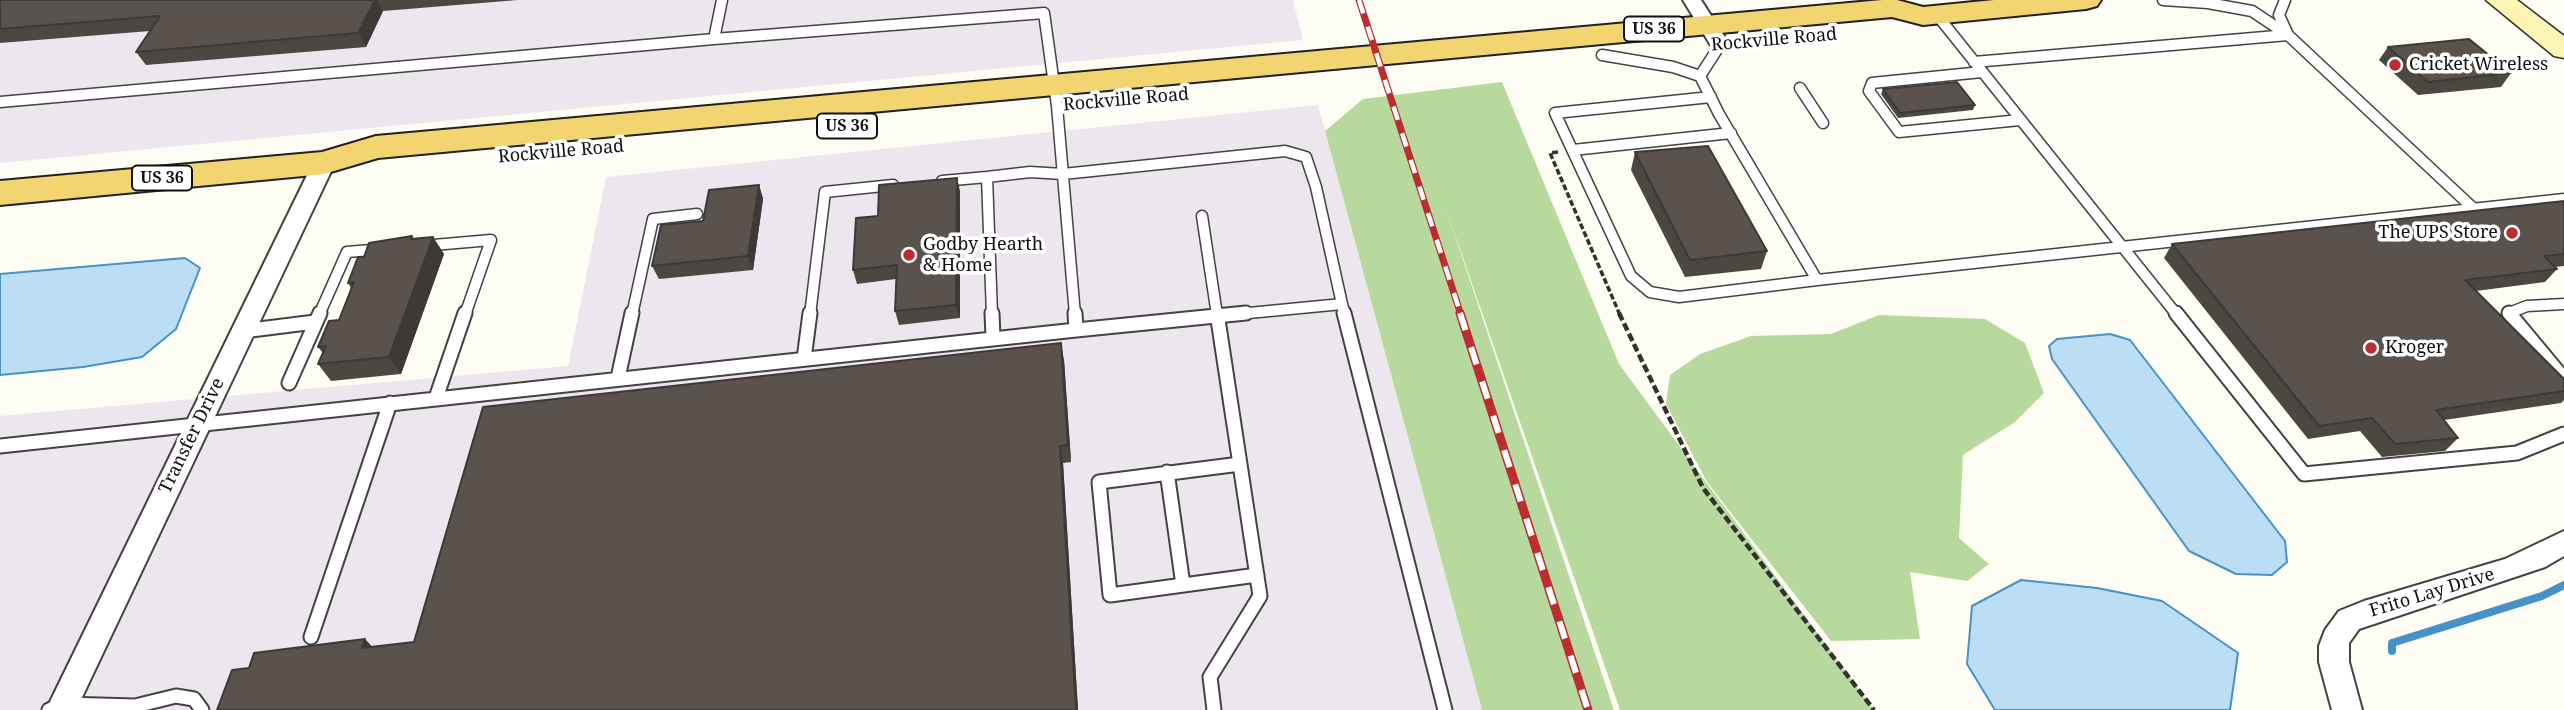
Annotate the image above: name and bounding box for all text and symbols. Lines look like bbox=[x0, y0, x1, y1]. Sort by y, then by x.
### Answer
road number: US 36 bbox=[1624, 17, 1684, 42]
street label: Rockville Road bbox=[1710, 24, 1838, 56]
place label: Cricket Wireless bbox=[2409, 54, 2548, 76]
marker: Cricket Wireless bbox=[2387, 57, 2403, 73]
street label: Rockville Road bbox=[1062, 84, 1190, 116]
road number: US 36 bbox=[817, 114, 877, 138]
street label: Rockville Road bbox=[497, 136, 625, 168]
road number: US 36 bbox=[132, 166, 192, 190]
place label: The UPS Store bbox=[2378, 222, 2498, 244]
marker: The UPS Store bbox=[2504, 225, 2520, 241]
place label: Godby Hearth & Home bbox=[923, 234, 1043, 276]
marker: Godby Hearth & Home bbox=[901, 247, 917, 263]
place label: Kroger bbox=[2385, 337, 2444, 359]
marker: Kroger bbox=[2363, 340, 2379, 356]
street label: Transfer Drive bbox=[155, 375, 229, 497]
street label: Frito Lay Drive bbox=[2367, 564, 2497, 622]

